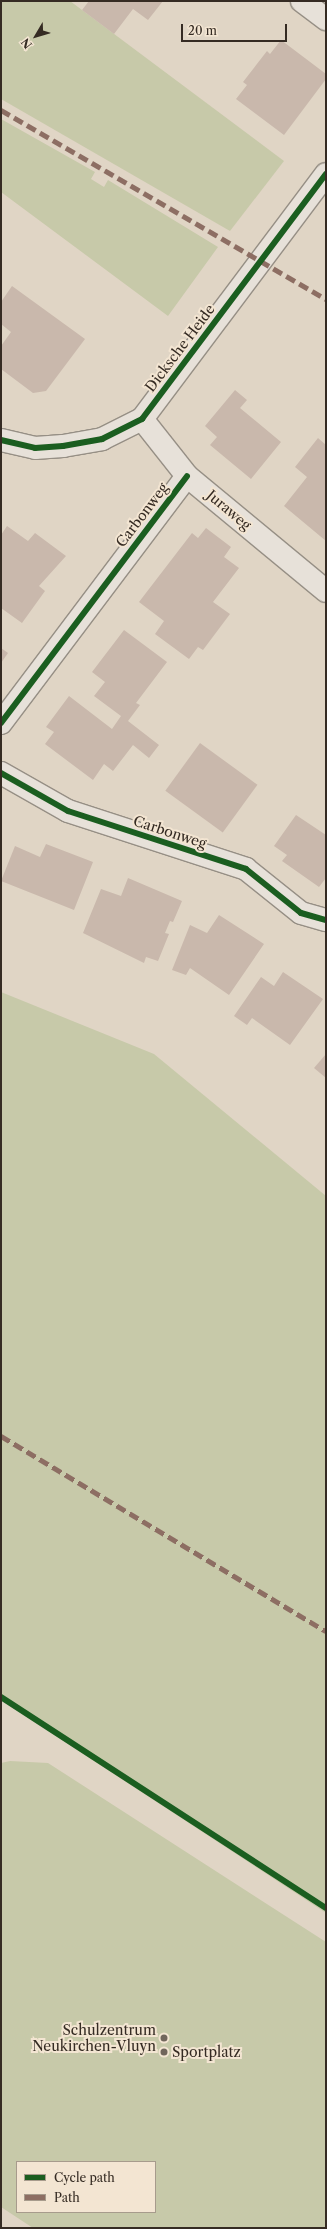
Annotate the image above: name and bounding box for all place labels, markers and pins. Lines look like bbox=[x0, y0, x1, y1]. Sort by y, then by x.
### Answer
place label: Schulzentrum Neukirchen-Vluyn bbox=[32, 2022, 156, 2054]
marker: Schulzentrum Neukirchen-Vluyn bbox=[159, 2033, 169, 2043]
place label: Sportplatz bbox=[172, 2044, 241, 2060]
marker: Sportplatz bbox=[159, 2047, 169, 2057]

